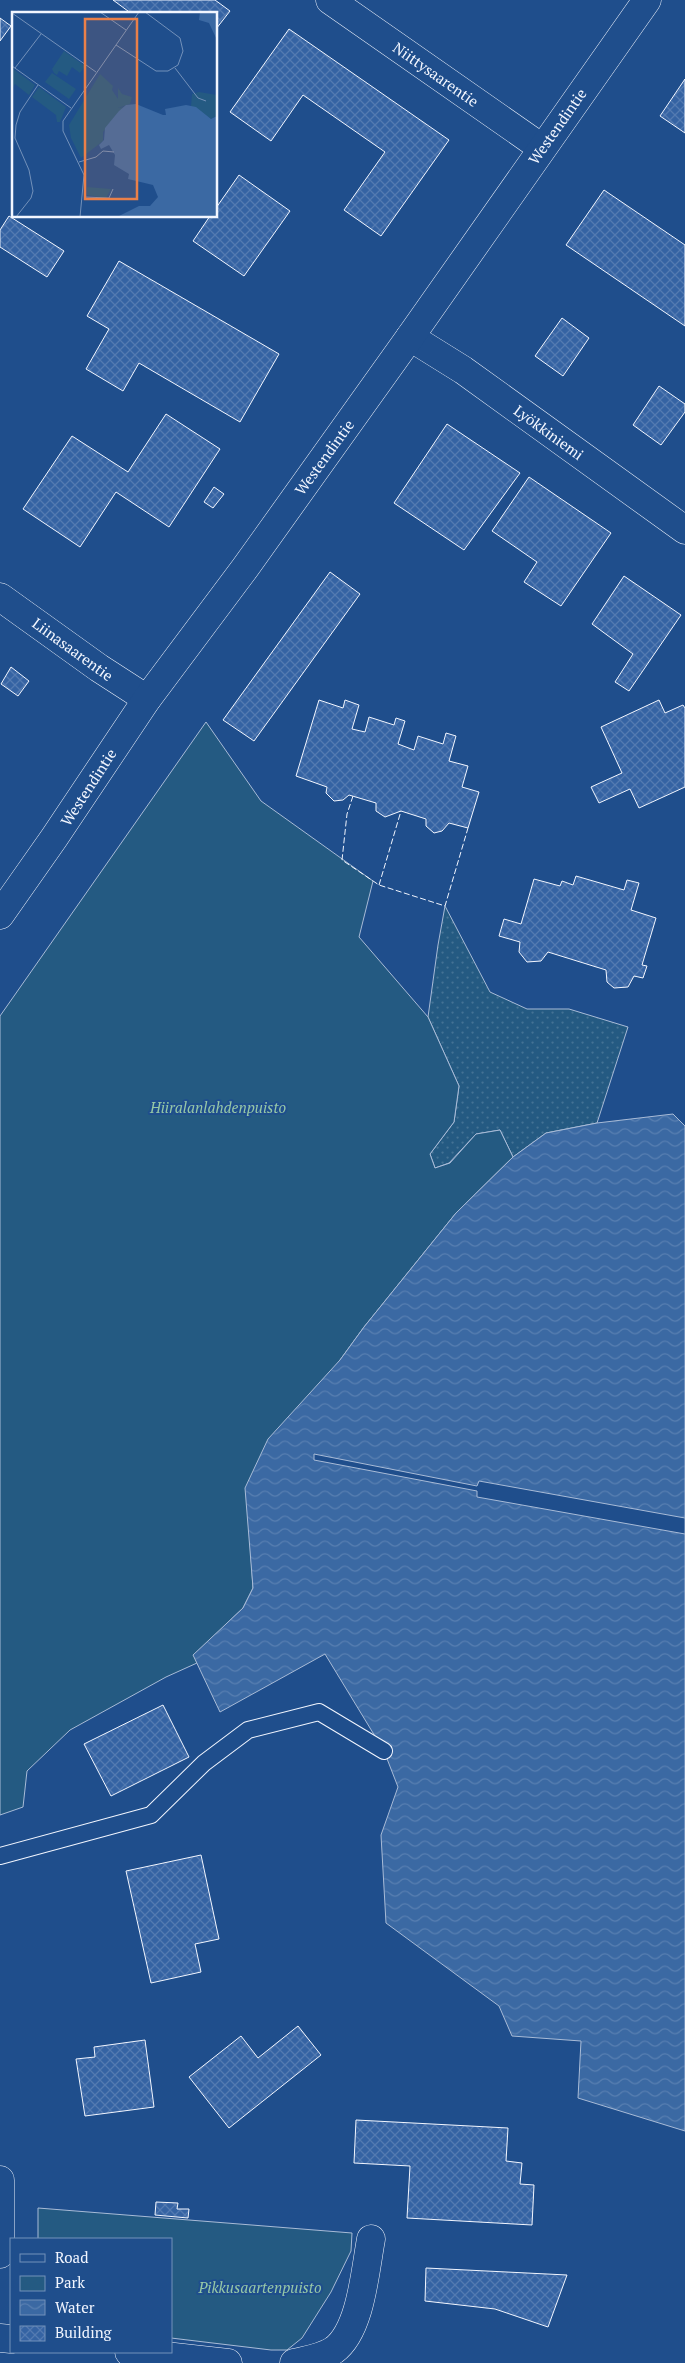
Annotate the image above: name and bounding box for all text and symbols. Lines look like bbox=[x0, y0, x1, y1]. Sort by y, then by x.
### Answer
inset map bbox=[12, 12, 218, 218]
street label: Niittysaarentie bbox=[389, 37, 483, 111]
street label: Westendintie bbox=[523, 84, 591, 168]
street label: Lyökkiniemi bbox=[510, 400, 588, 464]
street label: Westendintie bbox=[290, 415, 358, 499]
street label: Liinasaarentie bbox=[29, 613, 117, 685]
street label: Westendintie bbox=[56, 744, 120, 830]
park label: Hiiralanlahdenpuisto bbox=[149, 1097, 286, 1117]
legend bbox=[10, 2238, 172, 2353]
text: Road bbox=[55, 2247, 88, 2267]
text: Park bbox=[55, 2272, 85, 2292]
park label: Pikkusaartenpuisto bbox=[197, 2277, 322, 2297]
text: Water bbox=[55, 2297, 95, 2317]
text: Building bbox=[55, 2322, 113, 2342]

